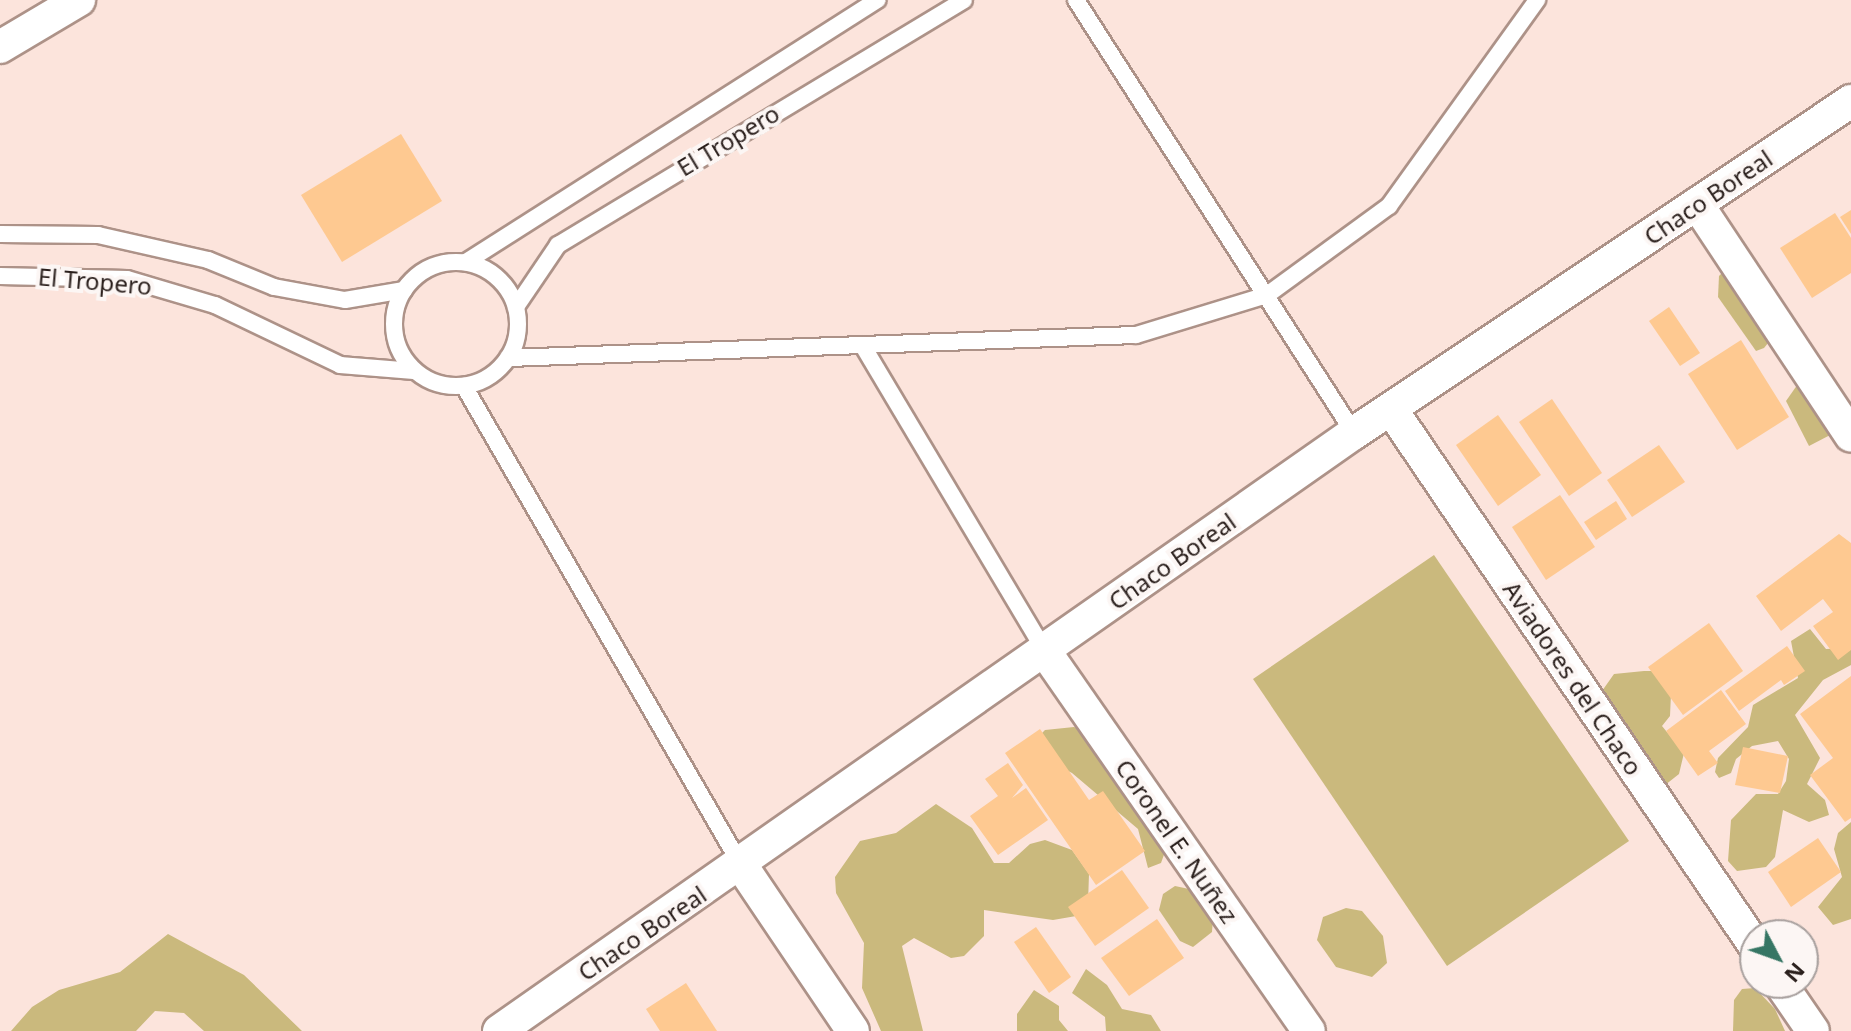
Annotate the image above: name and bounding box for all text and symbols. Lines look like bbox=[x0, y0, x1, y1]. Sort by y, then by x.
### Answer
street label: El Tropero bbox=[672, 98, 784, 182]
street label: Chaco Boreal bbox=[1638, 144, 1778, 250]
street label: El Tropero bbox=[37, 262, 153, 300]
street label: Chaco Boreal bbox=[1103, 507, 1241, 615]
street label: Aviadores del Chaco bbox=[1497, 576, 1649, 780]
street label: Coronel E. Nuñez bbox=[1110, 754, 1244, 928]
street label: Chaco Boreal bbox=[572, 880, 712, 986]
north arrow bbox=[1739, 919, 1819, 999]
text: N bbox=[1778, 957, 1813, 990]

